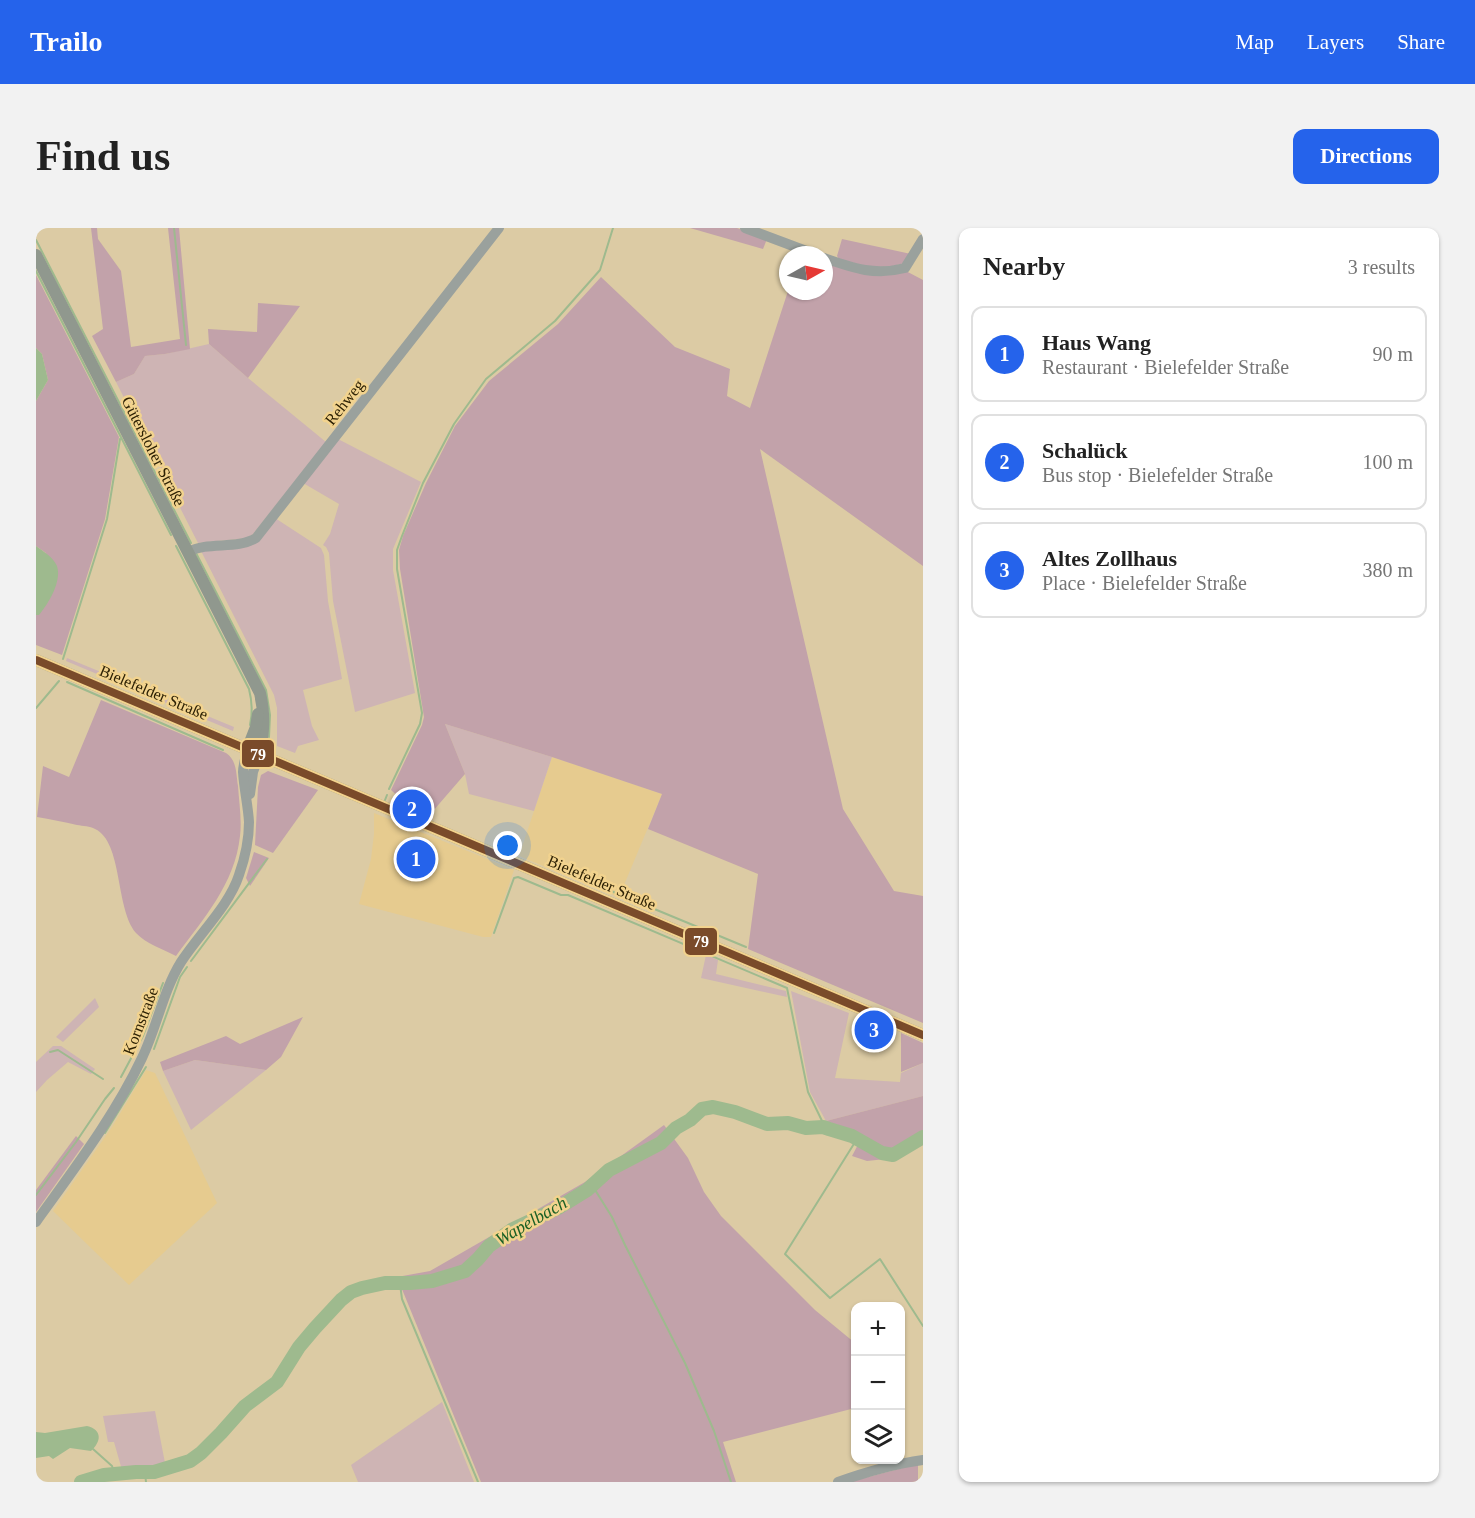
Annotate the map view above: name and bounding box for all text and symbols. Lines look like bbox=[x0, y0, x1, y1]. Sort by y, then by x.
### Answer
text: Trailo bbox=[30, 26, 103, 57]
text: Map bbox=[1236, 30, 1274, 54]
text: Layers bbox=[1307, 30, 1364, 54]
text: Share bbox=[1397, 30, 1445, 54]
button: Directions bbox=[1293, 129, 1439, 184]
text: Find us bbox=[36, 133, 170, 179]
north arrow bbox=[779, 246, 833, 300]
text: Nearby bbox=[983, 252, 1065, 281]
text: 3 results bbox=[1348, 256, 1415, 278]
text: Haus Wang bbox=[1042, 330, 1151, 355]
text: 1 bbox=[1000, 343, 1010, 365]
text: 90 m bbox=[1372, 343, 1413, 365]
text: Restaurant · Bielefelder Straße bbox=[1042, 356, 1289, 378]
street label: Rehweg bbox=[322, 376, 368, 429]
street label: Gütersloher Straße bbox=[119, 394, 188, 509]
text: Schalück bbox=[1042, 438, 1128, 463]
text: 2 bbox=[1000, 451, 1010, 473]
text: 100 m bbox=[1362, 451, 1413, 473]
text: Bus stop · Bielefelder Straße bbox=[1042, 464, 1273, 486]
text: Altes Zollhaus bbox=[1042, 546, 1177, 571]
text: 3 bbox=[1000, 559, 1010, 581]
text: 380 m bbox=[1362, 559, 1413, 581]
text: Place · Bielefelder Straße bbox=[1042, 572, 1247, 594]
street label: Bielefelder Straße bbox=[97, 662, 210, 723]
line badge: 79 bbox=[241, 739, 275, 768]
text: 79 bbox=[250, 746, 266, 763]
pin: 2 bbox=[392, 786, 431, 832]
your location bbox=[493, 831, 522, 860]
pin: 1 bbox=[396, 836, 436, 882]
street label: Bielefelder Straße bbox=[545, 852, 658, 913]
line badge: 79 bbox=[684, 927, 718, 956]
text: 79 bbox=[693, 933, 709, 950]
street label: Kornstraße bbox=[120, 985, 161, 1057]
pin: 3 bbox=[854, 1008, 894, 1052]
water label: Wapelbach bbox=[492, 1193, 570, 1249]
map controls bbox=[851, 1302, 905, 1464]
button: + bbox=[851, 1302, 905, 1356]
button: − bbox=[851, 1356, 905, 1410]
button: layers bbox=[851, 1410, 905, 1464]

